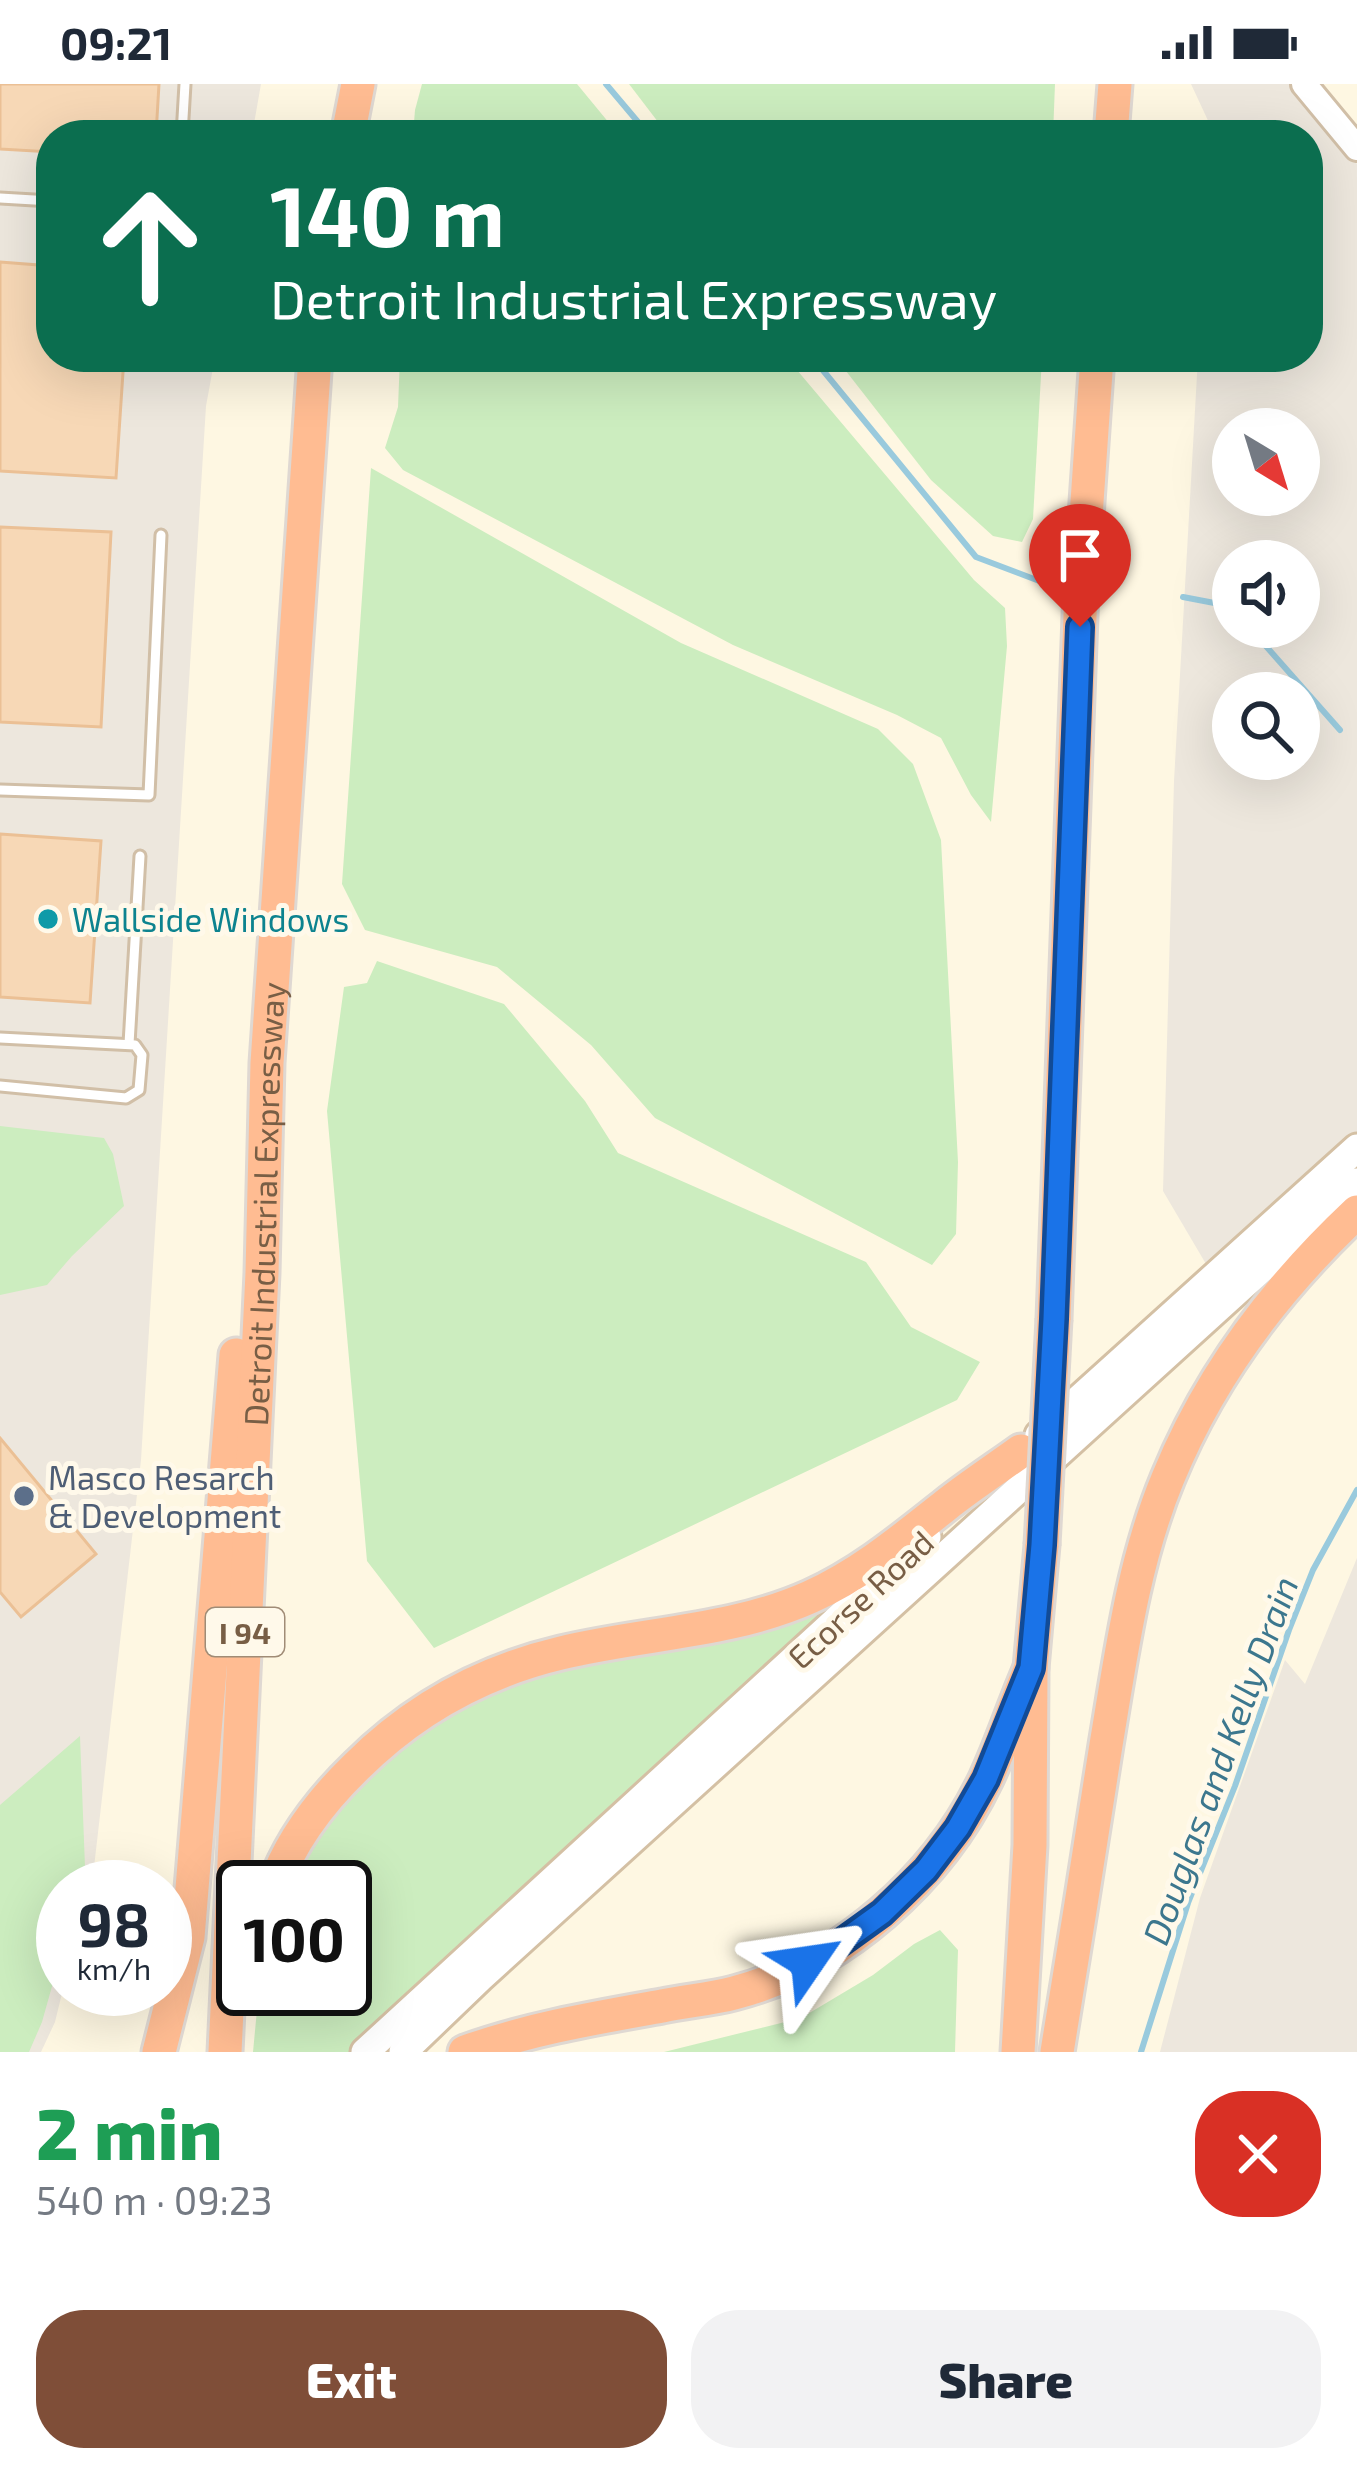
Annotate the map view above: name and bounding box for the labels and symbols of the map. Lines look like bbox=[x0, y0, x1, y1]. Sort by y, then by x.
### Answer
north arrow bbox=[1212, 408, 1320, 516]
pin bbox=[1029, 504, 1131, 627]
place label: Wallside Windows bbox=[72, 899, 349, 939]
marker: Wallside Windows bbox=[35, 906, 61, 932]
street label: Detroit Industrial Expressway bbox=[235, 980, 292, 1427]
place label: Masco Resarch & Development bbox=[48, 1457, 281, 1535]
marker: Masco Resarch & Development bbox=[11, 1483, 37, 1509]
street label: Ecorse Road bbox=[779, 1522, 941, 1676]
water label: Douglas and Kelly Drain bbox=[1132, 1570, 1307, 1950]
road number: I 94 bbox=[206, 1608, 284, 1656]
speed limit sign: 100 bbox=[216, 1860, 372, 2016]
position arrow bbox=[745, 1899, 871, 2025]

